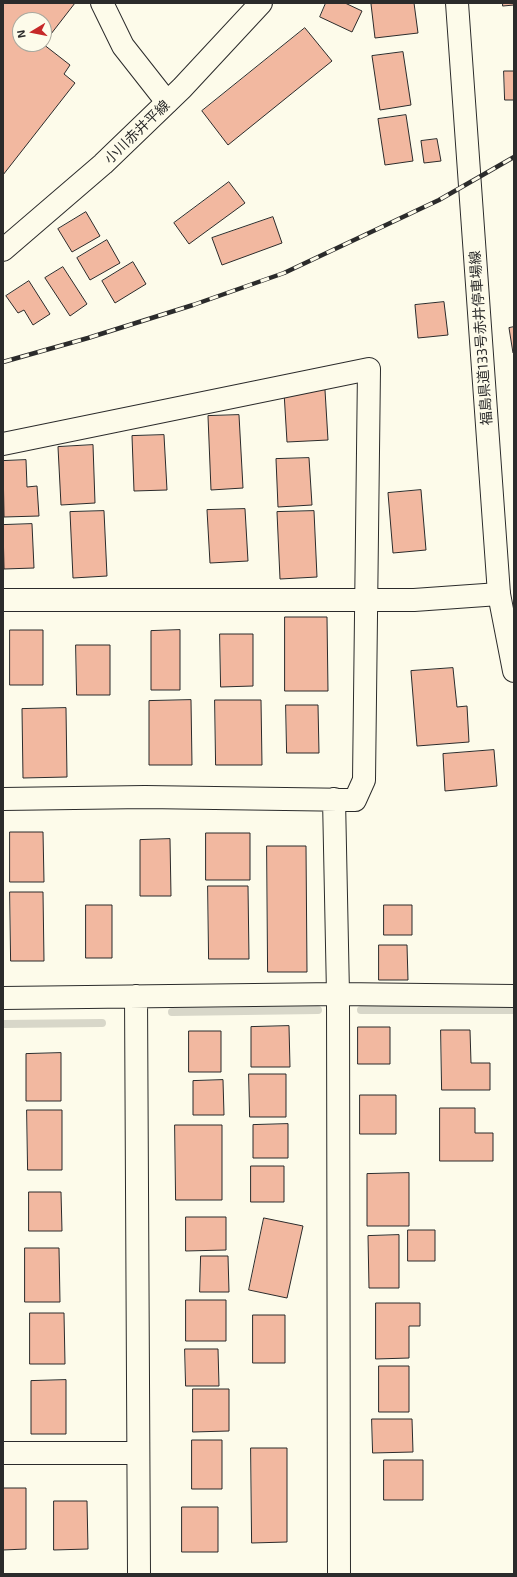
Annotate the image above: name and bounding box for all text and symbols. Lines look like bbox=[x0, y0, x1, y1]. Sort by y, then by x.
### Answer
north arrow bbox=[12, 12, 52, 52]
text: N bbox=[14, 29, 28, 39]
street label: 小川赤井平線 bbox=[101, 97, 173, 167]
street label: 福島県道133号赤井停車場線 bbox=[467, 250, 495, 426]

